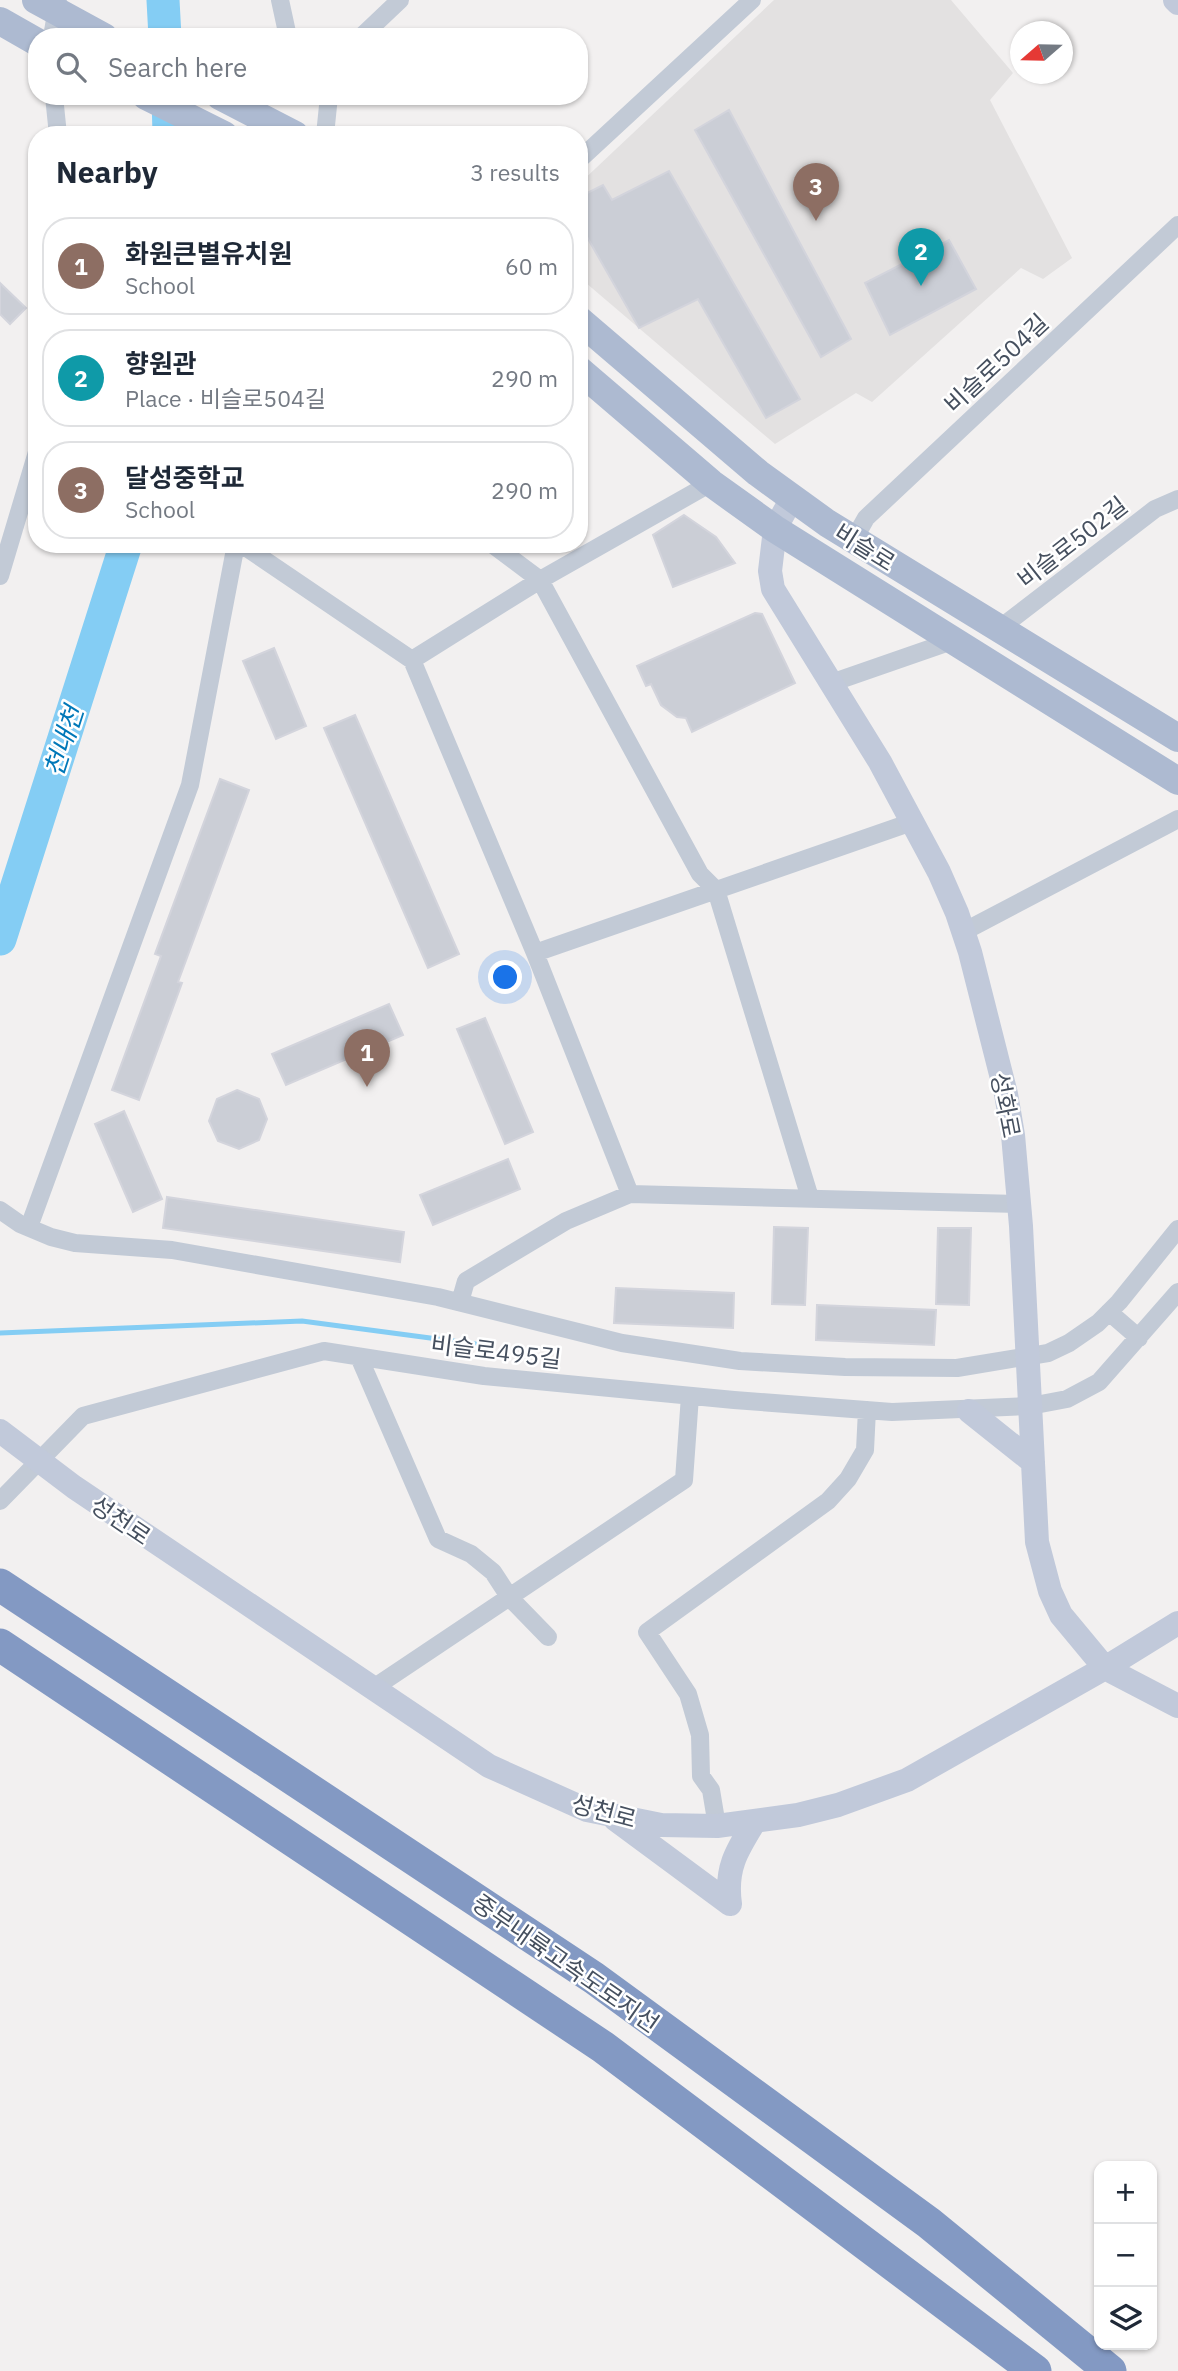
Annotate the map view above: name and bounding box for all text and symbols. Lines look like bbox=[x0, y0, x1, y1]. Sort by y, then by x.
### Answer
north arrow bbox=[1010, 21, 1073, 84]
search box bbox=[28, 28, 588, 105]
icon: search bbox=[52, 48, 90, 86]
text: Search here bbox=[108, 50, 247, 84]
text: Nearby bbox=[56, 152, 158, 191]
text: 3 results bbox=[470, 157, 560, 187]
pin: 3 bbox=[793, 163, 839, 221]
pin: 2 bbox=[898, 228, 944, 286]
text: 화원큰별유치원 bbox=[125, 236, 292, 270]
text: 1 bbox=[74, 251, 88, 281]
text: 60 m bbox=[505, 251, 558, 281]
text: School bbox=[125, 270, 195, 300]
street label: 비슬로504길 bbox=[937, 306, 1055, 420]
text: 향원관 bbox=[125, 346, 197, 380]
text: 2 bbox=[74, 363, 88, 393]
text: 290 m bbox=[491, 363, 558, 393]
text: Place · 비슬로504길 bbox=[125, 383, 326, 413]
text: 달성중학교 bbox=[125, 460, 245, 494]
text: 3 bbox=[74, 475, 88, 505]
text: 290 m bbox=[491, 475, 558, 505]
street label: 비슬로502길 bbox=[1010, 489, 1134, 595]
text: School bbox=[125, 494, 195, 524]
street label: 비슬로 bbox=[828, 516, 902, 578]
water label: 천내천 bbox=[36, 699, 91, 780]
your location bbox=[488, 960, 522, 994]
pin: 1 bbox=[344, 1029, 390, 1087]
street label: 성화로 bbox=[984, 1069, 1028, 1141]
street label: 비슬로495길 bbox=[429, 1327, 563, 1375]
street label: 성천로 bbox=[85, 1488, 157, 1552]
street label: 성천로 bbox=[568, 1787, 640, 1835]
street label: 중부내륙고속도로지선 bbox=[466, 1887, 666, 2039]
map controls bbox=[1094, 2161, 1157, 2350]
button: + bbox=[1094, 2161, 1157, 2224]
button: − bbox=[1094, 2224, 1157, 2287]
button: layers bbox=[1094, 2287, 1157, 2350]

